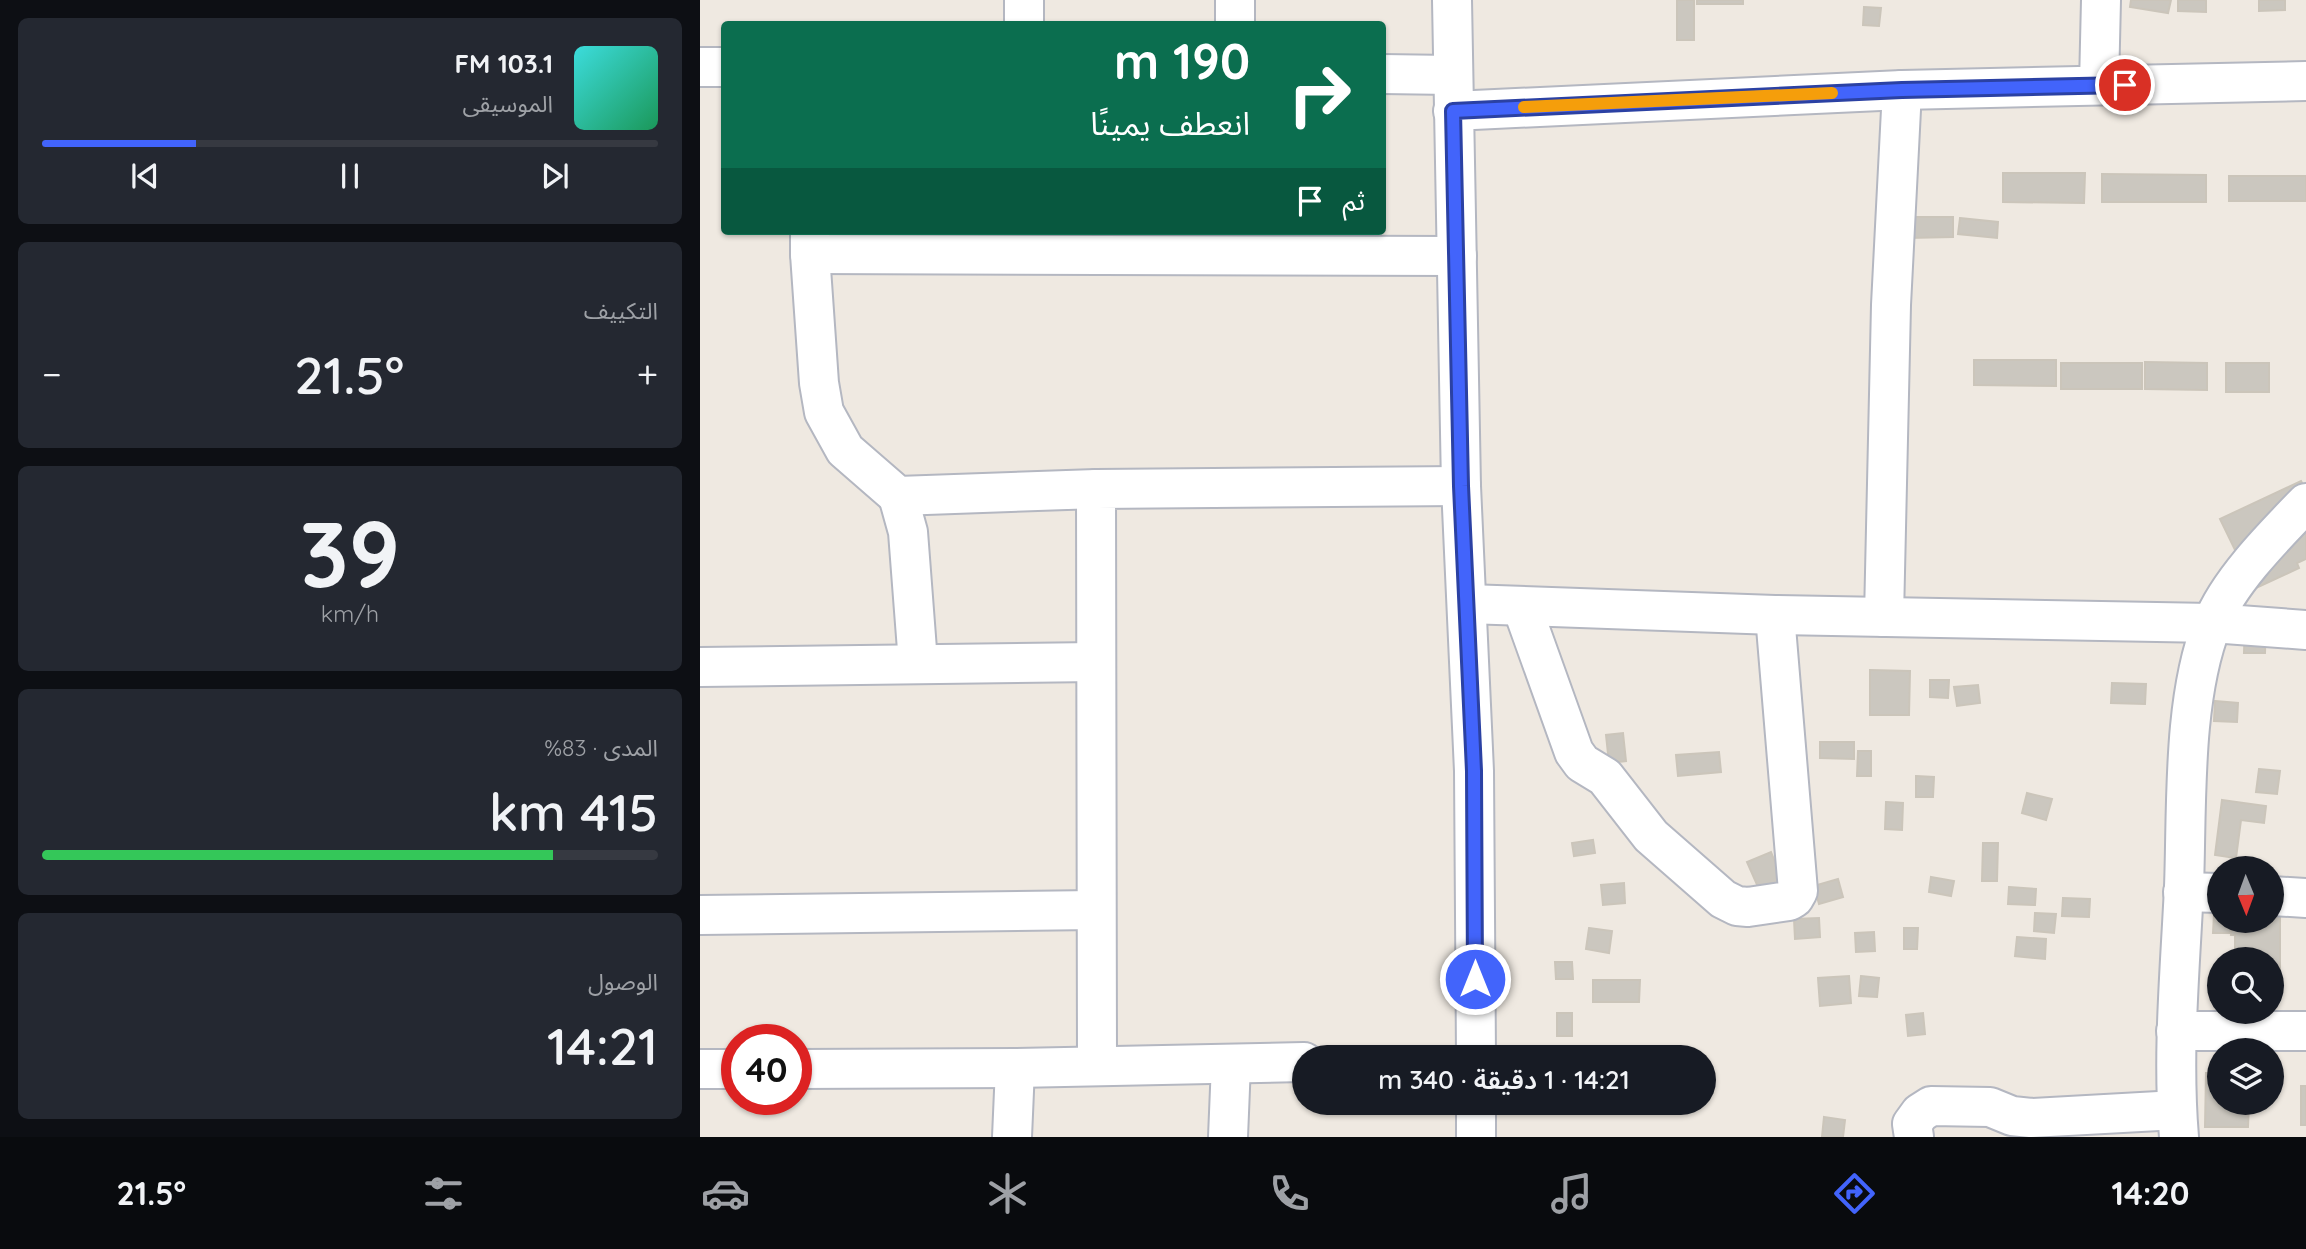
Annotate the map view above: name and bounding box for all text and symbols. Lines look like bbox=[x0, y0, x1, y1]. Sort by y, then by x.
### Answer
text: 190 m bbox=[1114, 30, 1250, 91]
text: 103.1 FM bbox=[454, 47, 553, 80]
icon: right bbox=[1274, 49, 1365, 140]
pin bbox=[2095, 55, 2155, 115]
icon: arrive bbox=[2106, 66, 2144, 104]
text: الموسيقى bbox=[462, 89, 553, 118]
text: انعطف يمينًا bbox=[1090, 103, 1250, 143]
icon: previous bbox=[126, 157, 164, 195]
icon: pause bbox=[331, 157, 369, 195]
icon: next bbox=[536, 157, 574, 195]
icon: arrive bbox=[1291, 182, 1329, 220]
text: ثم bbox=[1343, 184, 1365, 217]
text: التكييف bbox=[584, 296, 658, 325]
text: 21.5° bbox=[294, 342, 404, 407]
text: − bbox=[42, 350, 62, 398]
text: + bbox=[637, 350, 658, 398]
text: 39 bbox=[300, 496, 400, 610]
text: km/h bbox=[321, 599, 379, 628]
text: المدى · 83% bbox=[544, 733, 658, 762]
text: 415 km bbox=[489, 779, 658, 844]
north arrow bbox=[2207, 856, 2284, 933]
map controls bbox=[2207, 856, 2284, 1115]
position arrow bbox=[1438, 942, 1512, 1016]
button: search bbox=[2207, 947, 2284, 1024]
text: الوصول bbox=[588, 967, 658, 996]
text: 14:21 bbox=[547, 1013, 658, 1078]
speed limit sign: 40 bbox=[721, 1024, 812, 1115]
button: layers bbox=[2207, 1038, 2284, 1115]
text: 14:21 · 1 دقيقة · 340 m bbox=[1378, 1063, 1630, 1096]
icon: filters bbox=[419, 1169, 468, 1218]
icon: car bbox=[701, 1169, 750, 1218]
icon: climate bbox=[983, 1169, 1032, 1218]
icon: phone bbox=[1265, 1169, 1314, 1218]
icon: music bbox=[1547, 1169, 1596, 1218]
icon: directions bbox=[1830, 1169, 1879, 1218]
text: 21.5° bbox=[117, 1173, 186, 1213]
text: 14:20 bbox=[2112, 1173, 2189, 1213]

